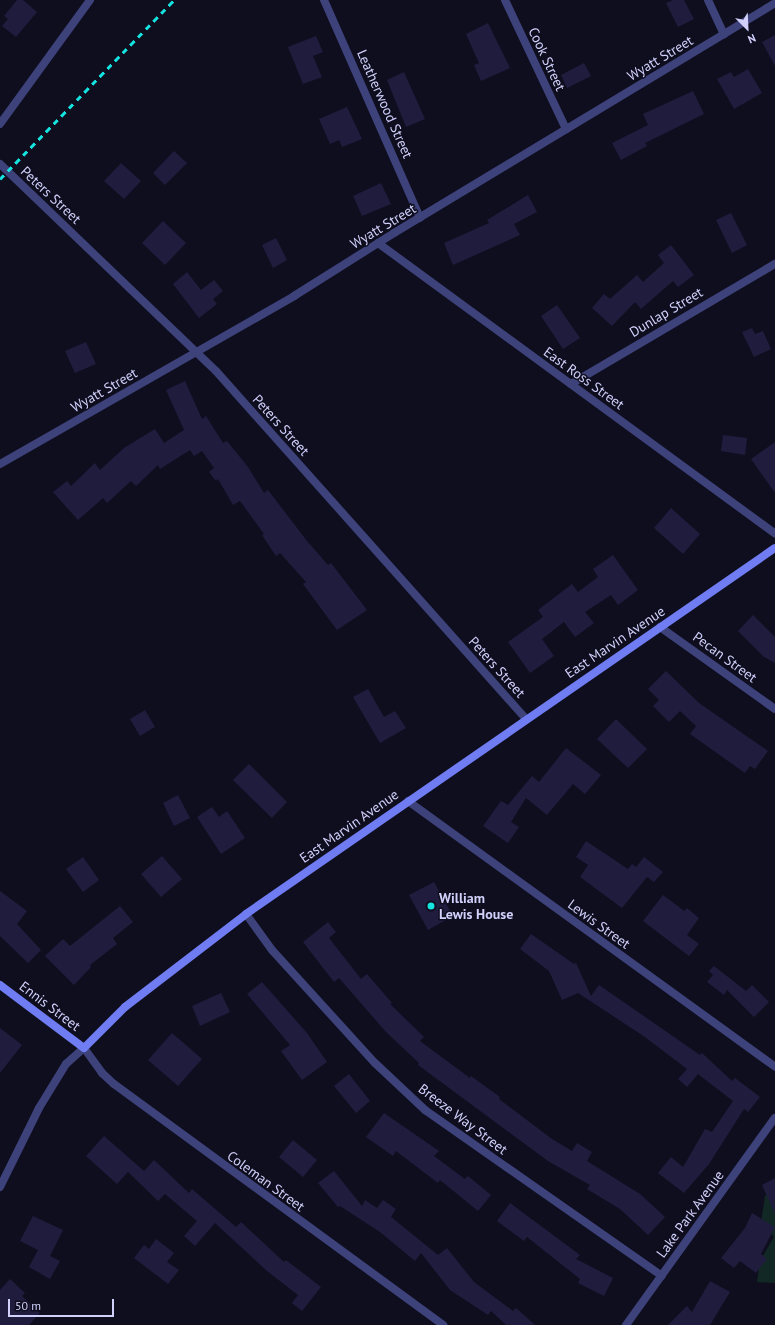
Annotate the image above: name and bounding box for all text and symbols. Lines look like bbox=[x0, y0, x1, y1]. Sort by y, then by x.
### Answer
north arrow bbox=[727, 8, 767, 48]
street label: Cook Street bbox=[525, 24, 569, 94]
text: N bbox=[746, 31, 758, 47]
street label: Wyatt Street bbox=[624, 32, 696, 84]
street label: Leatherwood Street bbox=[354, 47, 416, 161]
street label: Peters Street bbox=[17, 163, 85, 227]
street label: Wyatt Street bbox=[347, 200, 419, 252]
street label: Dunlap Street bbox=[626, 284, 706, 340]
street label: East Ross Street bbox=[541, 343, 627, 413]
street label: Wyatt Street bbox=[68, 364, 140, 416]
street label: Peters Street bbox=[249, 391, 313, 459]
street label: East Marvin Avenue bbox=[562, 602, 668, 682]
street label: Pecan Street bbox=[690, 628, 760, 686]
street label: Peters Street bbox=[465, 633, 529, 701]
street label: East Marvin Avenue bbox=[296, 786, 402, 866]
place label: William Lewis House bbox=[439, 890, 513, 922]
street label: Lewis Street bbox=[565, 896, 633, 952]
marker: William Lewis House bbox=[426, 901, 436, 911]
street label: Ennis Street bbox=[16, 978, 84, 1034]
street label: Breeze Way Street bbox=[415, 1080, 511, 1158]
street label: Coleman Street bbox=[224, 1147, 308, 1215]
street label: Lake Park Avenue bbox=[652, 1167, 728, 1261]
scale bar bbox=[10, 1291, 116, 1317]
text: 50 m bbox=[15, 1298, 41, 1313]

